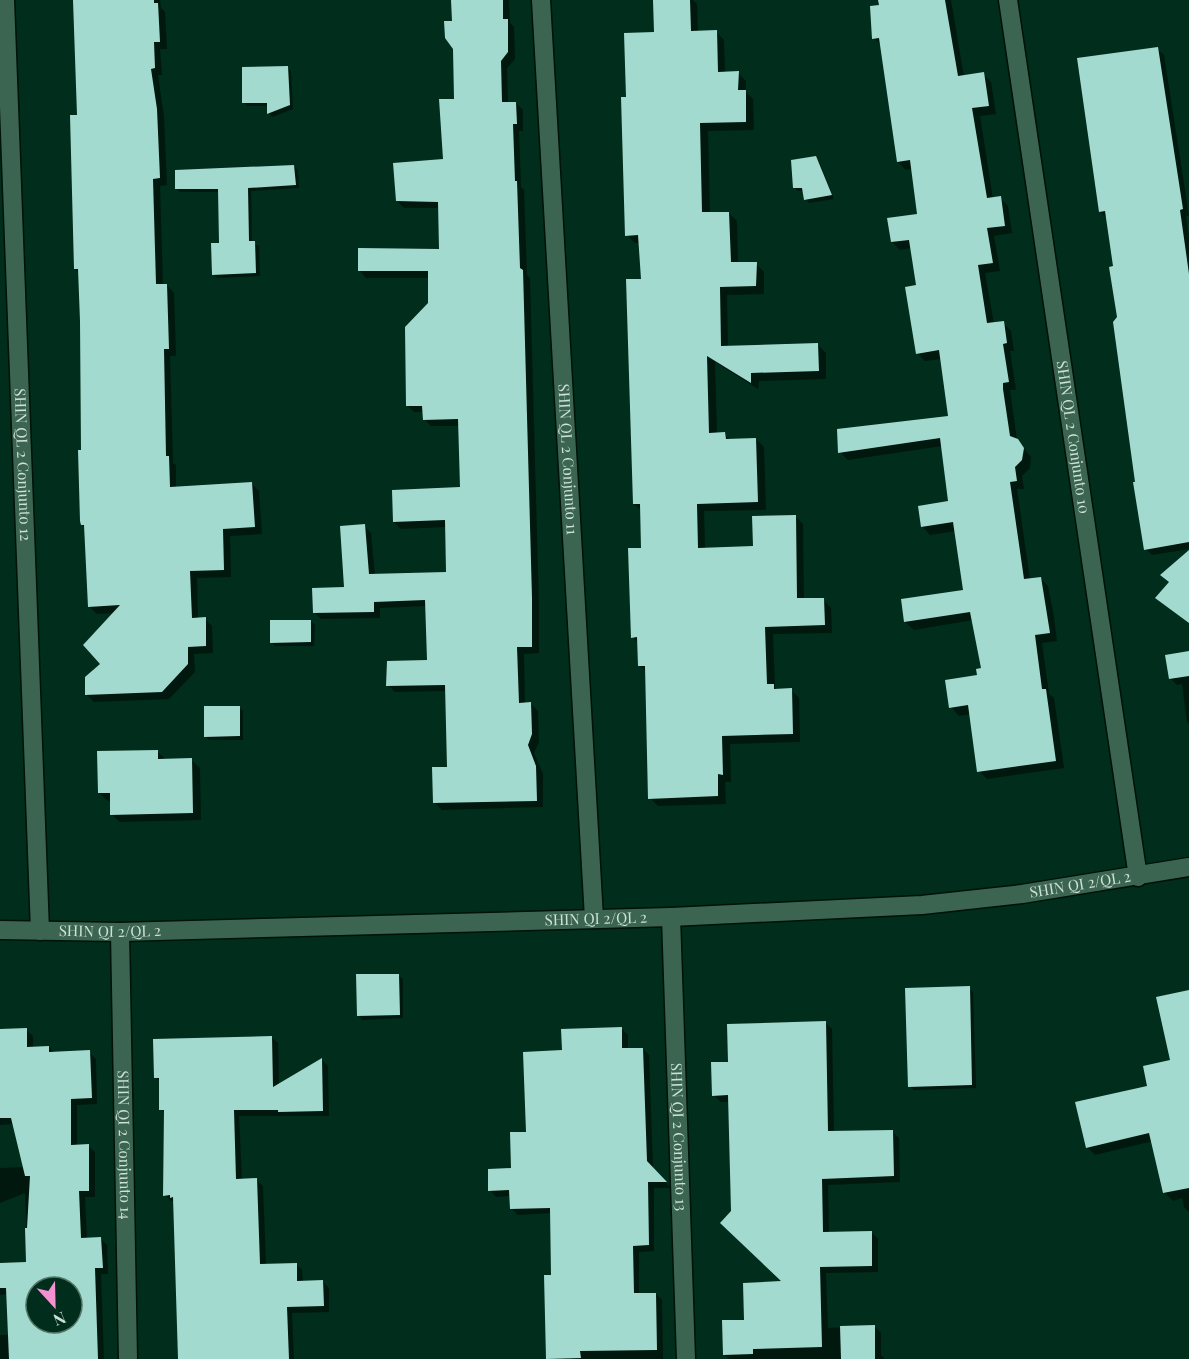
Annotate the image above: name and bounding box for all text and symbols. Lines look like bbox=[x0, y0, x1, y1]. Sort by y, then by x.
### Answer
street label: SHIN QL 2 Conjunto 10 bbox=[1053, 359, 1095, 515]
street label: SHIN QL 2 Conjunto 11 bbox=[554, 383, 583, 536]
street label: SHIN QL 2 Conjunto 12 bbox=[11, 388, 36, 541]
street label: SHIN QI 2/QL 2 bbox=[1028, 866, 1132, 902]
street label: SHIN QI 2/QL 2 bbox=[544, 907, 647, 929]
street label: SHIN QI 2/QL 2 bbox=[59, 920, 161, 941]
street label: SHIN QI 2 Conjunto 13 bbox=[667, 1062, 692, 1212]
street label: SHIN QI 2 Conjunto 14 bbox=[114, 1070, 136, 1220]
north arrow bbox=[24, 1275, 84, 1335]
text: N bbox=[50, 1307, 69, 1331]

